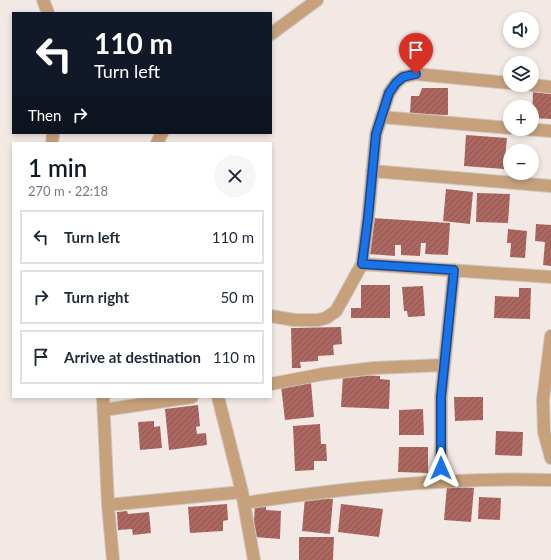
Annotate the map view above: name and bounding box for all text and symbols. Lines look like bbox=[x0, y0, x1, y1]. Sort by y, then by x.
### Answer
map controls bbox=[503, 12, 539, 180]
button: sound bbox=[503, 12, 539, 48]
text: 110 m bbox=[94, 26, 173, 60]
icon: left bbox=[28, 28, 80, 80]
pin bbox=[399, 33, 433, 74]
icon: arrive bbox=[405, 39, 427, 61]
button: layers bbox=[503, 56, 539, 92]
text: Turn left bbox=[94, 60, 160, 82]
button: + bbox=[503, 100, 539, 136]
icon: right bbox=[69, 104, 91, 126]
text: Then bbox=[28, 106, 61, 124]
button: − bbox=[503, 144, 539, 180]
text: 1 min bbox=[28, 153, 87, 182]
button: close bbox=[214, 155, 256, 197]
text: 270 m · 22:18 bbox=[28, 183, 108, 199]
icon: left bbox=[30, 226, 52, 248]
text: Turn left bbox=[64, 228, 120, 246]
text: 110 m bbox=[212, 228, 254, 246]
icon: right bbox=[30, 286, 52, 308]
text: Turn right bbox=[64, 288, 129, 306]
text: 50 m bbox=[220, 288, 254, 306]
icon: arrive bbox=[30, 346, 52, 368]
text: Arrive at destination bbox=[64, 348, 201, 366]
text: 110 m bbox=[213, 348, 255, 366]
position arrow bbox=[420, 447, 462, 489]

